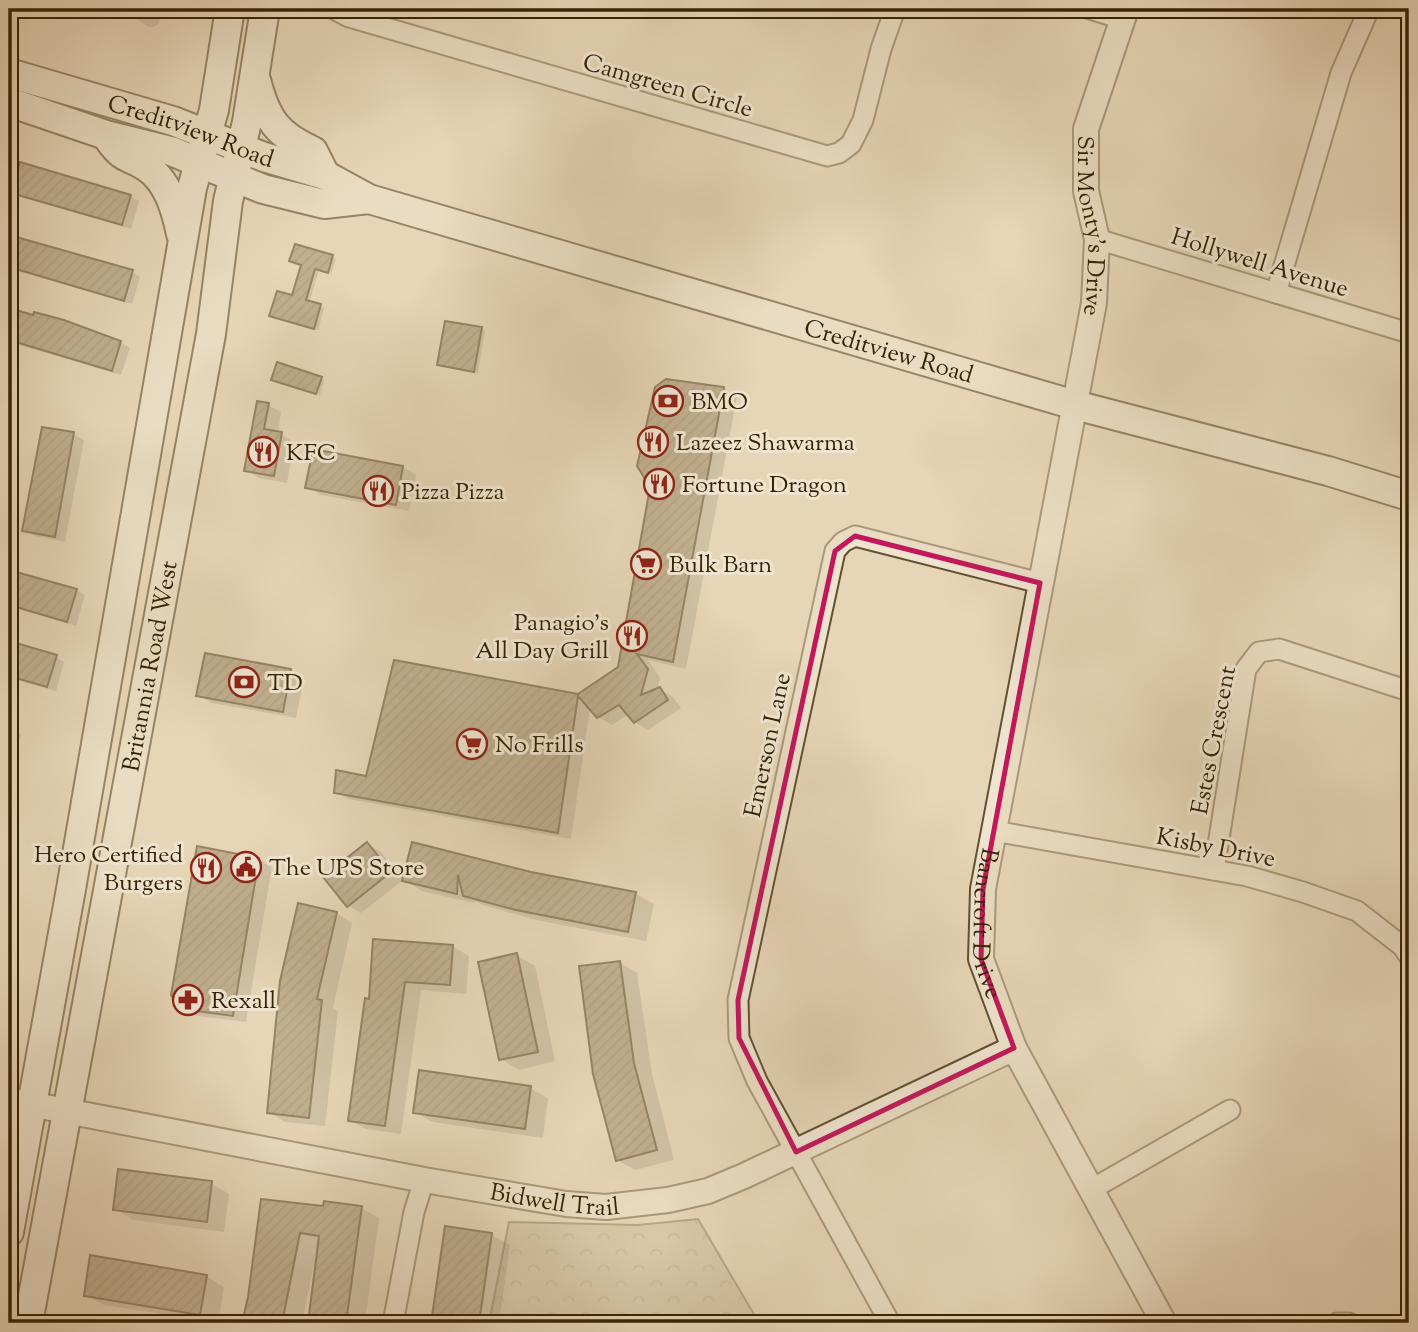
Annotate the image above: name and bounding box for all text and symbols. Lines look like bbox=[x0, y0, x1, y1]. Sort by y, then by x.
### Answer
street label: Camgreen Circle bbox=[579, 46, 756, 127]
street label: Creditview Road bbox=[103, 88, 278, 178]
street label: Sir Monty's Drive bbox=[1067, 135, 1112, 319]
street label: Hollywell Avenue bbox=[1166, 221, 1352, 307]
street label: Creditview Road bbox=[800, 312, 977, 394]
bank icon: BMO bbox=[651, 384, 685, 418]
place label: BMO bbox=[691, 386, 748, 420]
restaurant icon: Lazeez Shawarma bbox=[636, 425, 670, 459]
place label: Lazeez Shawarma bbox=[676, 427, 855, 461]
restaurant icon: KFC bbox=[246, 435, 280, 469]
place label: KFC bbox=[286, 437, 336, 471]
restaurant icon: Fortune Dragon bbox=[642, 467, 676, 501]
place label: Fortune Dragon bbox=[682, 469, 847, 503]
restaurant icon: Pizza Pizza bbox=[361, 474, 395, 508]
place label: Pizza Pizza bbox=[401, 476, 505, 510]
supermarket icon: Bulk Barn bbox=[629, 547, 663, 581]
place label: Bulk Barn bbox=[669, 549, 772, 583]
street label: Britannia Road West bbox=[115, 558, 188, 775]
place label: Panagio's All Day Grill bbox=[475, 607, 609, 669]
restaurant icon: Panagio's All Day Grill bbox=[615, 619, 649, 653]
street label: Estes Crescent bbox=[1184, 663, 1246, 818]
bank icon: TD bbox=[227, 665, 261, 699]
place label: TD bbox=[267, 667, 303, 701]
street label: Emerson Lane bbox=[737, 670, 801, 821]
supermarket icon: No Frills bbox=[455, 727, 489, 761]
place label: No Frills bbox=[495, 729, 584, 763]
street label: Kisby Drive bbox=[1153, 821, 1278, 877]
place label: Hero Certified Burgers bbox=[34, 839, 183, 901]
street label: Bancroft Drive bbox=[962, 845, 1009, 1004]
public building icon: The UPS Store bbox=[229, 850, 263, 884]
restaurant icon: Hero Certified Burgers bbox=[189, 851, 223, 885]
place label: The UPS Store bbox=[269, 852, 424, 886]
pharmacy icon: Rexall bbox=[171, 983, 205, 1017]
place label: Rexall bbox=[211, 985, 276, 1019]
street label: Bidwell Trail bbox=[487, 1176, 622, 1226]

